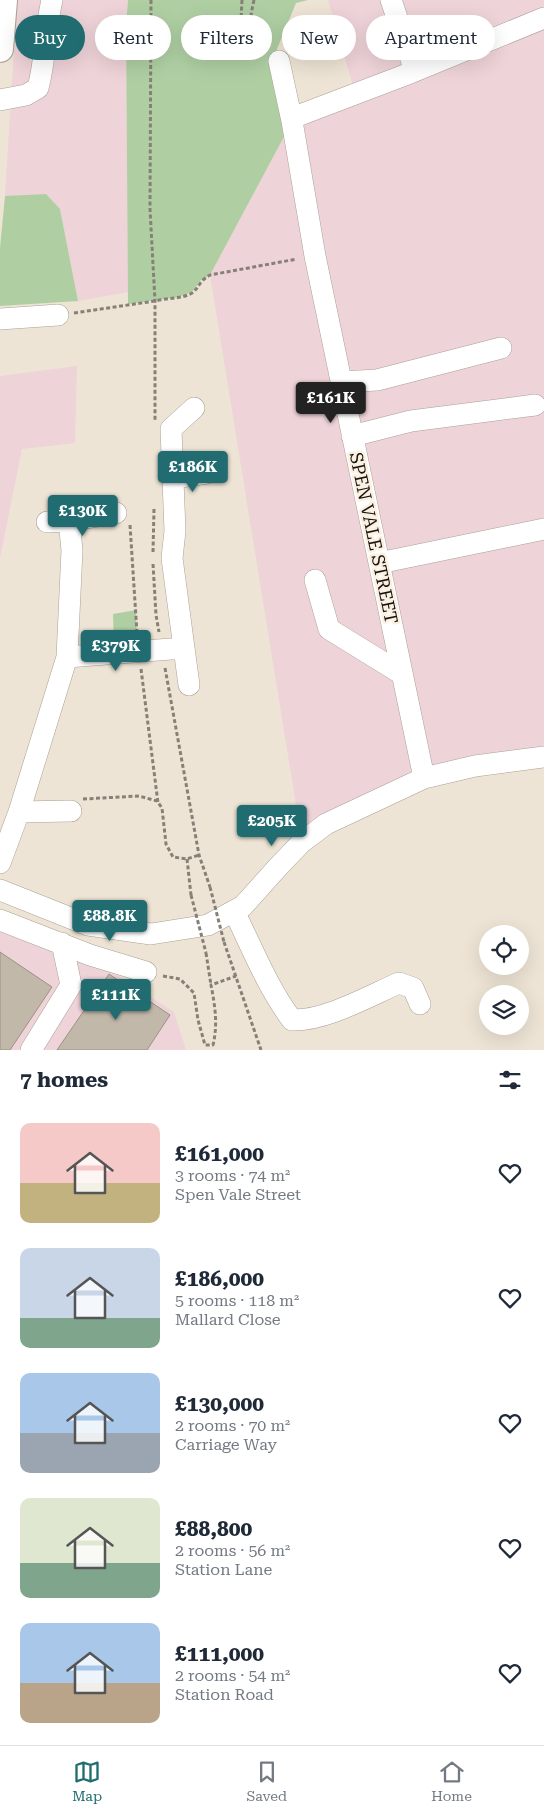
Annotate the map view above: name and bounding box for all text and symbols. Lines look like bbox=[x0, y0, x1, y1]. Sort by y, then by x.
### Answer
chip: Buy bbox=[15, 15, 85, 60]
chip: Rent bbox=[95, 15, 171, 60]
chip: Filters bbox=[181, 15, 272, 60]
chip: New bbox=[282, 15, 356, 60]
chip: Apartment bbox=[366, 15, 495, 60]
pin: £161K bbox=[296, 382, 366, 424]
text: £161K bbox=[307, 388, 355, 407]
pin: £186K bbox=[158, 450, 228, 493]
street label: SPEN VALE STREET bbox=[346, 450, 402, 626]
text: £186K bbox=[169, 457, 217, 476]
pin: £130K bbox=[48, 494, 118, 537]
text: £130K bbox=[59, 501, 107, 520]
pin: £379K bbox=[81, 630, 151, 672]
text: £379K bbox=[92, 636, 140, 655]
pin: £205K bbox=[237, 804, 307, 847]
text: £205K bbox=[248, 811, 296, 830]
pin: £88.8K bbox=[69, 900, 151, 942]
text: £88.8K bbox=[83, 906, 137, 925]
map controls bbox=[479, 925, 529, 1035]
button: locate bbox=[479, 925, 529, 975]
pin: £111K bbox=[81, 978, 151, 1021]
text: £111K bbox=[92, 985, 140, 1004]
button: layers bbox=[479, 985, 529, 1035]
icon: filters bbox=[496, 1066, 524, 1094]
text: 7 homes bbox=[20, 1068, 108, 1092]
text: £161,000 bbox=[175, 1142, 264, 1166]
icon: home bbox=[60, 1143, 120, 1203]
icon: heart bbox=[496, 1159, 524, 1187]
text: 3 rooms · 74 m² bbox=[175, 1166, 290, 1185]
text: Spen Vale Street bbox=[175, 1185, 301, 1204]
text: £186,000 bbox=[175, 1267, 264, 1291]
icon: home bbox=[60, 1268, 120, 1328]
icon: heart bbox=[496, 1284, 524, 1312]
text: 5 rooms · 118 m² bbox=[175, 1291, 299, 1310]
text: Mallard Close bbox=[175, 1310, 281, 1329]
text: £130,000 bbox=[175, 1392, 264, 1416]
icon: home bbox=[60, 1393, 120, 1453]
icon: heart bbox=[496, 1409, 524, 1437]
text: 2 rooms · 70 m² bbox=[175, 1416, 290, 1435]
text: Carriage Way bbox=[175, 1435, 277, 1454]
text: £88,800 bbox=[175, 1517, 252, 1541]
icon: home bbox=[60, 1518, 120, 1578]
icon: heart bbox=[496, 1534, 524, 1562]
text: 2 rooms · 56 m² bbox=[175, 1541, 290, 1560]
text: Station Lane bbox=[175, 1560, 272, 1579]
text: £111,000 bbox=[175, 1642, 264, 1666]
icon: home bbox=[60, 1643, 120, 1703]
icon: heart bbox=[496, 1659, 524, 1687]
text: 2 rooms · 54 m² bbox=[175, 1666, 290, 1685]
text: Station Road bbox=[175, 1685, 274, 1704]
tab: Map bbox=[72, 1758, 102, 1804]
tab: Saved bbox=[246, 1758, 287, 1804]
tab: Home bbox=[431, 1758, 472, 1804]

